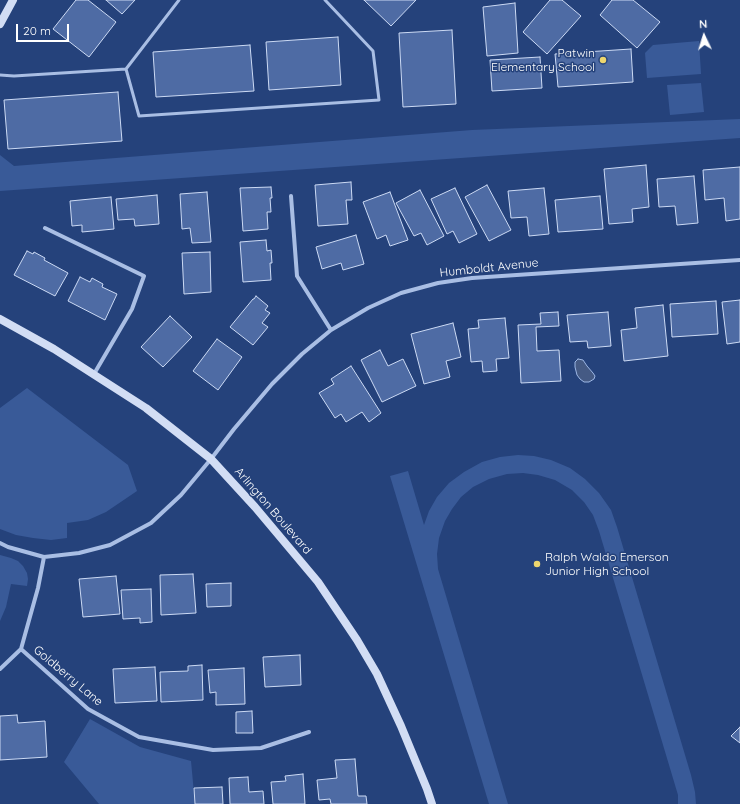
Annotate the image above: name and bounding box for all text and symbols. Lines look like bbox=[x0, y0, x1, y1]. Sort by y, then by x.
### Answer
scale bar bbox=[18, 16, 71, 42]
north arrow bbox=[684, 16, 724, 56]
text: N bbox=[699, 17, 708, 31]
text: 20 m bbox=[23, 23, 51, 38]
place label: Patwin Elementary School bbox=[491, 46, 595, 74]
marker: Patwin Elementary School bbox=[598, 55, 608, 65]
street label: Humboldt Avenue bbox=[439, 256, 539, 280]
street label: Arlington Boulevard bbox=[231, 465, 315, 557]
place label: Ralph Waldo Emerson Junior High School bbox=[545, 550, 669, 578]
marker: Ralph Waldo Emerson Junior High School bbox=[532, 559, 542, 569]
street label: Goldberry Lane bbox=[30, 643, 106, 709]

